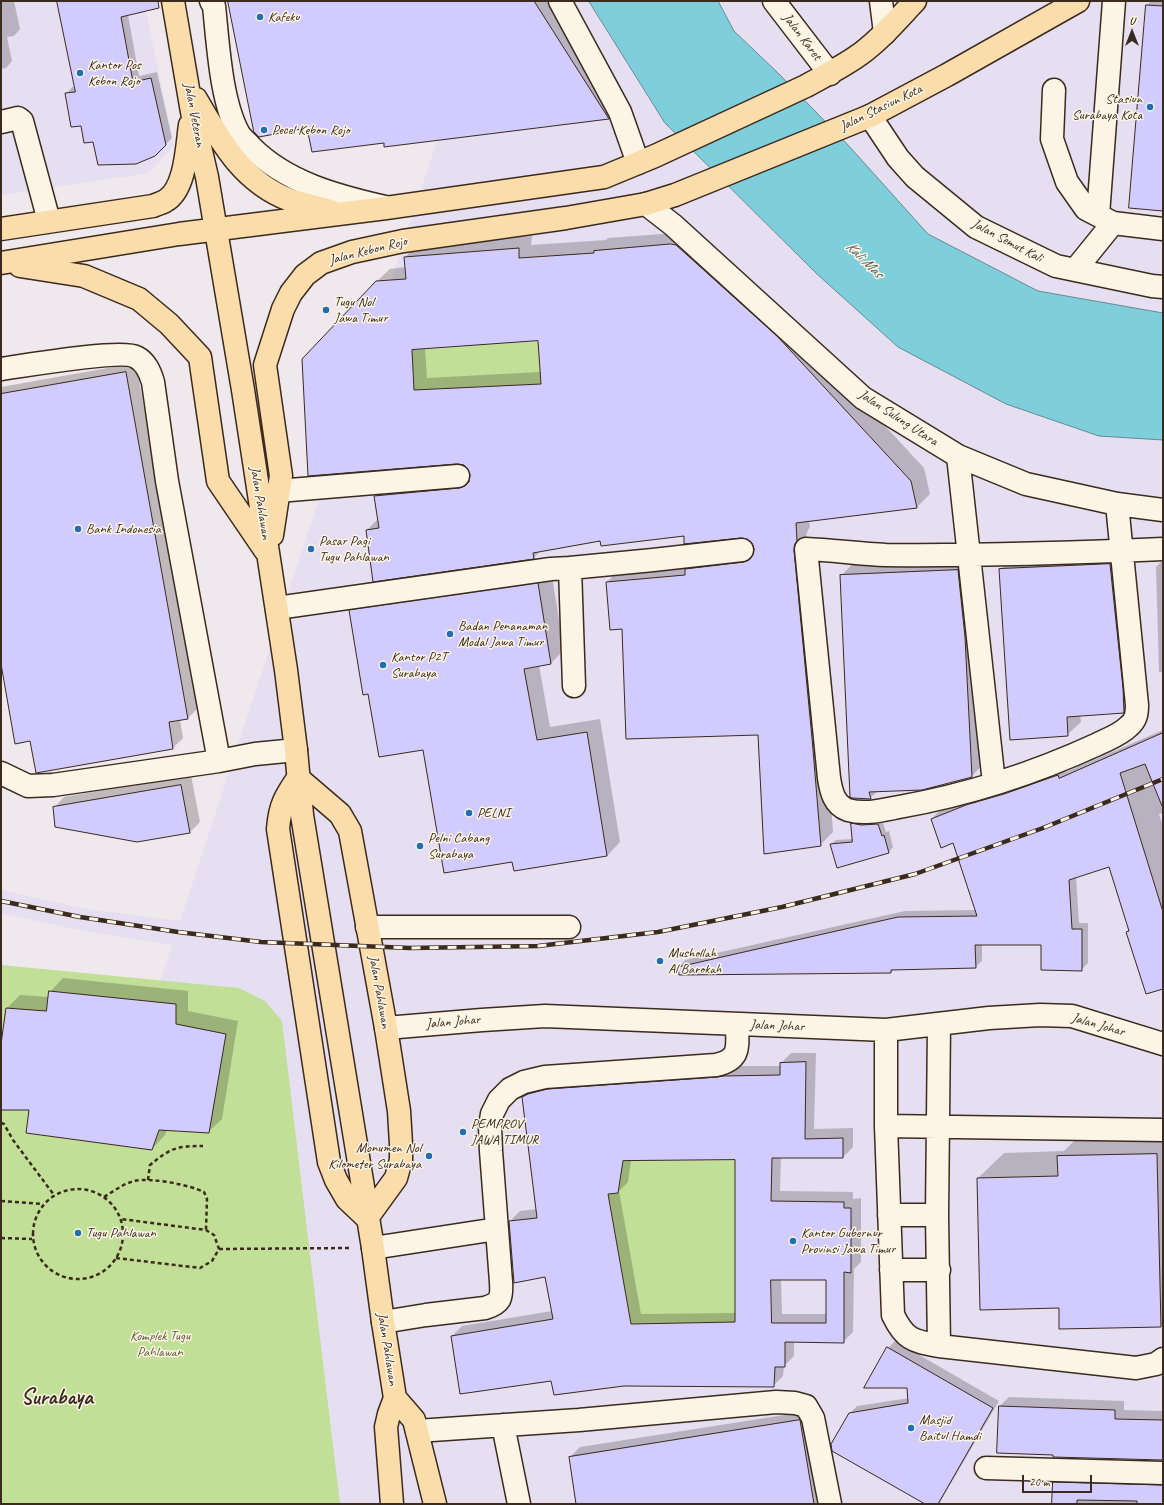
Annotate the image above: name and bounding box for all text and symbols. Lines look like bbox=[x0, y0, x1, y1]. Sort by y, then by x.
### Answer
place label: Kafeku bbox=[268, 9, 299, 25]
street label: Jalan Karet bbox=[779, 10, 825, 64]
marker: Kafeku bbox=[255, 12, 265, 22]
north arrow bbox=[1112, 12, 1152, 52]
text: U bbox=[1129, 13, 1135, 27]
place label: Kantor Pos Kebon Rojo bbox=[88, 57, 141, 90]
marker: Kantor Pos Kebon Rojo bbox=[75, 68, 85, 78]
street label: Jalan Veteran bbox=[180, 81, 208, 149]
street label: Jalan Stasiun Kota bbox=[837, 81, 925, 135]
place label: Stasiun Surabaya Kota bbox=[1072, 91, 1142, 124]
marker: Stasiun Surabaya Kota bbox=[1145, 102, 1155, 112]
place label: Pecel Kebon Rojo bbox=[272, 122, 350, 138]
marker: Pecel Kebon Rojo bbox=[259, 125, 269, 135]
street label: Jalan Semut Kali bbox=[969, 215, 1045, 267]
street label: Jalan Kebon Rojo bbox=[327, 233, 409, 269]
water label: Kali Mas bbox=[842, 238, 886, 282]
place label: Tugu Nol Jawa Timur bbox=[334, 294, 387, 326]
marker: Tugu Nol Jawa Timur bbox=[321, 305, 331, 315]
street label: Jalan Sulung Utara bbox=[855, 386, 941, 450]
street label: Jalan Pahlawan bbox=[246, 465, 274, 541]
place label: Bank Indonesia bbox=[86, 521, 161, 537]
marker: Bank Indonesia bbox=[73, 524, 83, 534]
place label: Pasar Pagi Tugu Pahlawan bbox=[319, 533, 389, 566]
marker: Pasar Pagi Tugu Pahlawan bbox=[306, 544, 316, 554]
place label: Badan Penanaman Modal Jawa Timur bbox=[458, 618, 547, 650]
marker: Badan Penanaman Modal Jawa Timur bbox=[445, 629, 455, 639]
place label: Kantor P2T Surabaya bbox=[391, 649, 447, 682]
marker: Kantor P2T Surabaya bbox=[378, 660, 388, 670]
place label: PELNI bbox=[477, 805, 510, 821]
marker: PELNI bbox=[464, 808, 474, 818]
place label: Pelni Cabang Surabaya bbox=[428, 830, 489, 862]
marker: Pelni Cabang Surabaya bbox=[415, 841, 425, 851]
place label: Mushollah Al Barokah bbox=[668, 945, 721, 978]
street label: Jalan Pahlawan bbox=[364, 954, 394, 1030]
marker: Mushollah Al Barokah bbox=[655, 956, 665, 966]
street label: Jalan Johar bbox=[1070, 1009, 1126, 1041]
street label: Jalan Johar bbox=[425, 1011, 481, 1033]
street label: Jalan Johar bbox=[750, 1017, 804, 1035]
place label: PEMPROV JAWA TIMUR bbox=[471, 1116, 538, 1148]
marker: PEMPROV JAWA TIMUR bbox=[458, 1127, 468, 1137]
place label: Monumen Nol Kilometer Surabaya bbox=[328, 1140, 421, 1172]
marker: Monumen Nol Kilometer Surabaya bbox=[424, 1151, 434, 1161]
place label: Tugu Pahlawan bbox=[86, 1225, 156, 1241]
place label: Kantor Gubernur Provinsi Jawa Timur bbox=[801, 1225, 895, 1258]
marker: Tugu Pahlawan bbox=[73, 1228, 83, 1238]
marker: Kantor Gubernur Provinsi Jawa Timur bbox=[788, 1236, 798, 1246]
street label: Jalan Pahlawan bbox=[373, 1311, 401, 1387]
park label: Komplek Tugu Pahlawan bbox=[130, 1328, 190, 1360]
district label: Surabaya bbox=[21, 1385, 93, 1411]
place label: Masjid Baitul Hamdi bbox=[919, 1412, 981, 1444]
marker: Masjid Baitul Hamdi bbox=[906, 1423, 916, 1433]
scale bar bbox=[1024, 1467, 1094, 1493]
text: 20 m bbox=[1029, 1474, 1049, 1490]

